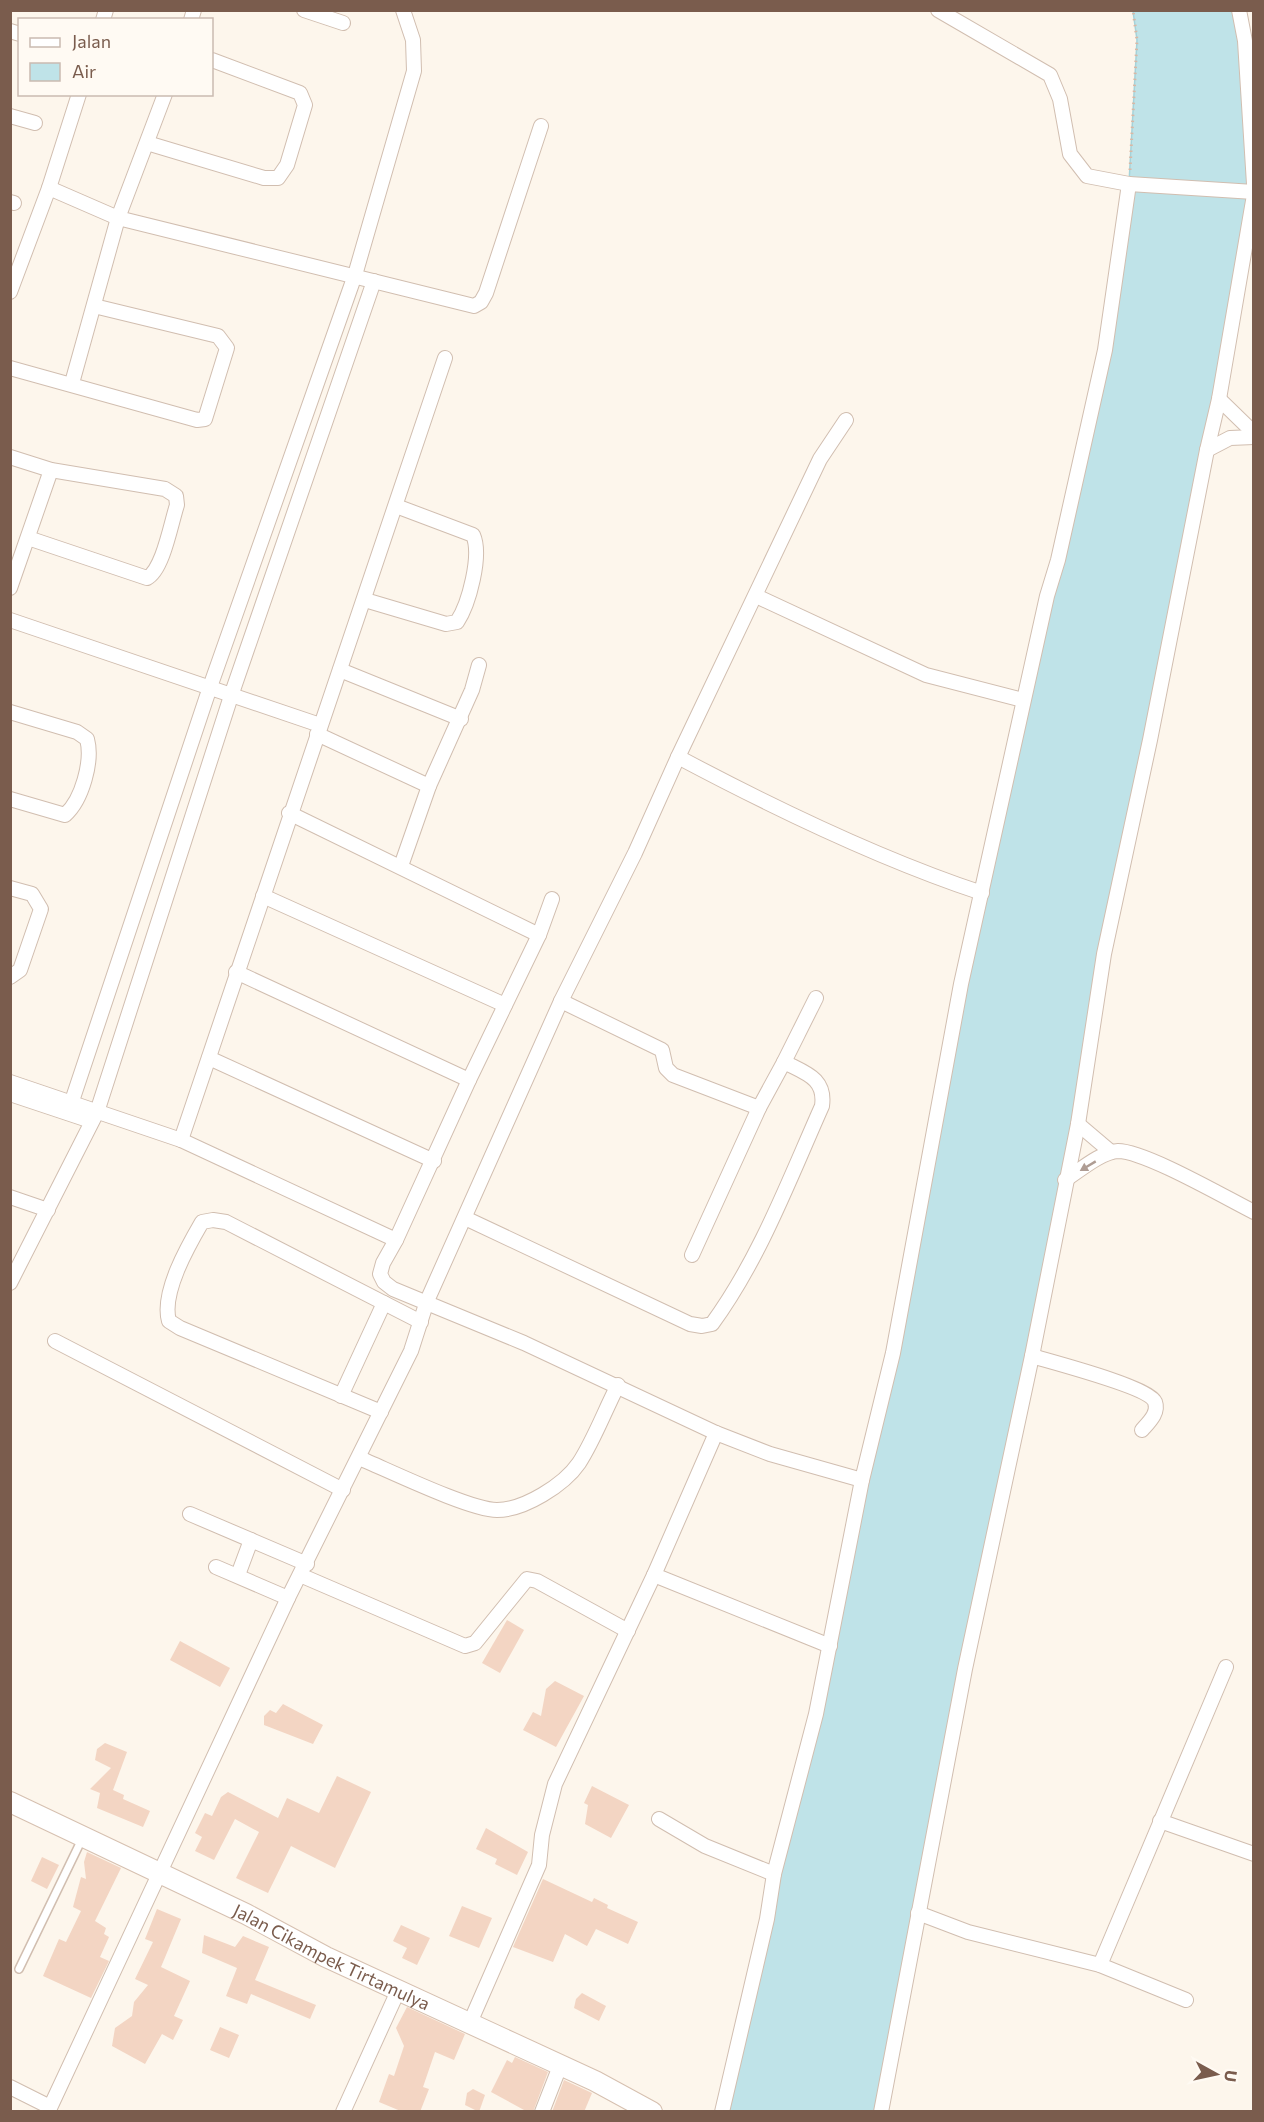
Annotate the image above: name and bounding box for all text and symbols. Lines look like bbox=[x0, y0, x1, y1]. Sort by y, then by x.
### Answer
legend bbox=[18, 18, 213, 96]
text: Jalan bbox=[72, 30, 111, 52]
text: Air bbox=[72, 60, 96, 82]
one-way arrow bbox=[1080, 1161, 1096, 1172]
street label: Jalan Cikampek Tirtamulya bbox=[230, 1899, 434, 2014]
north arrow bbox=[1186, 2044, 1246, 2104]
text: U bbox=[1221, 2069, 1242, 2083]

